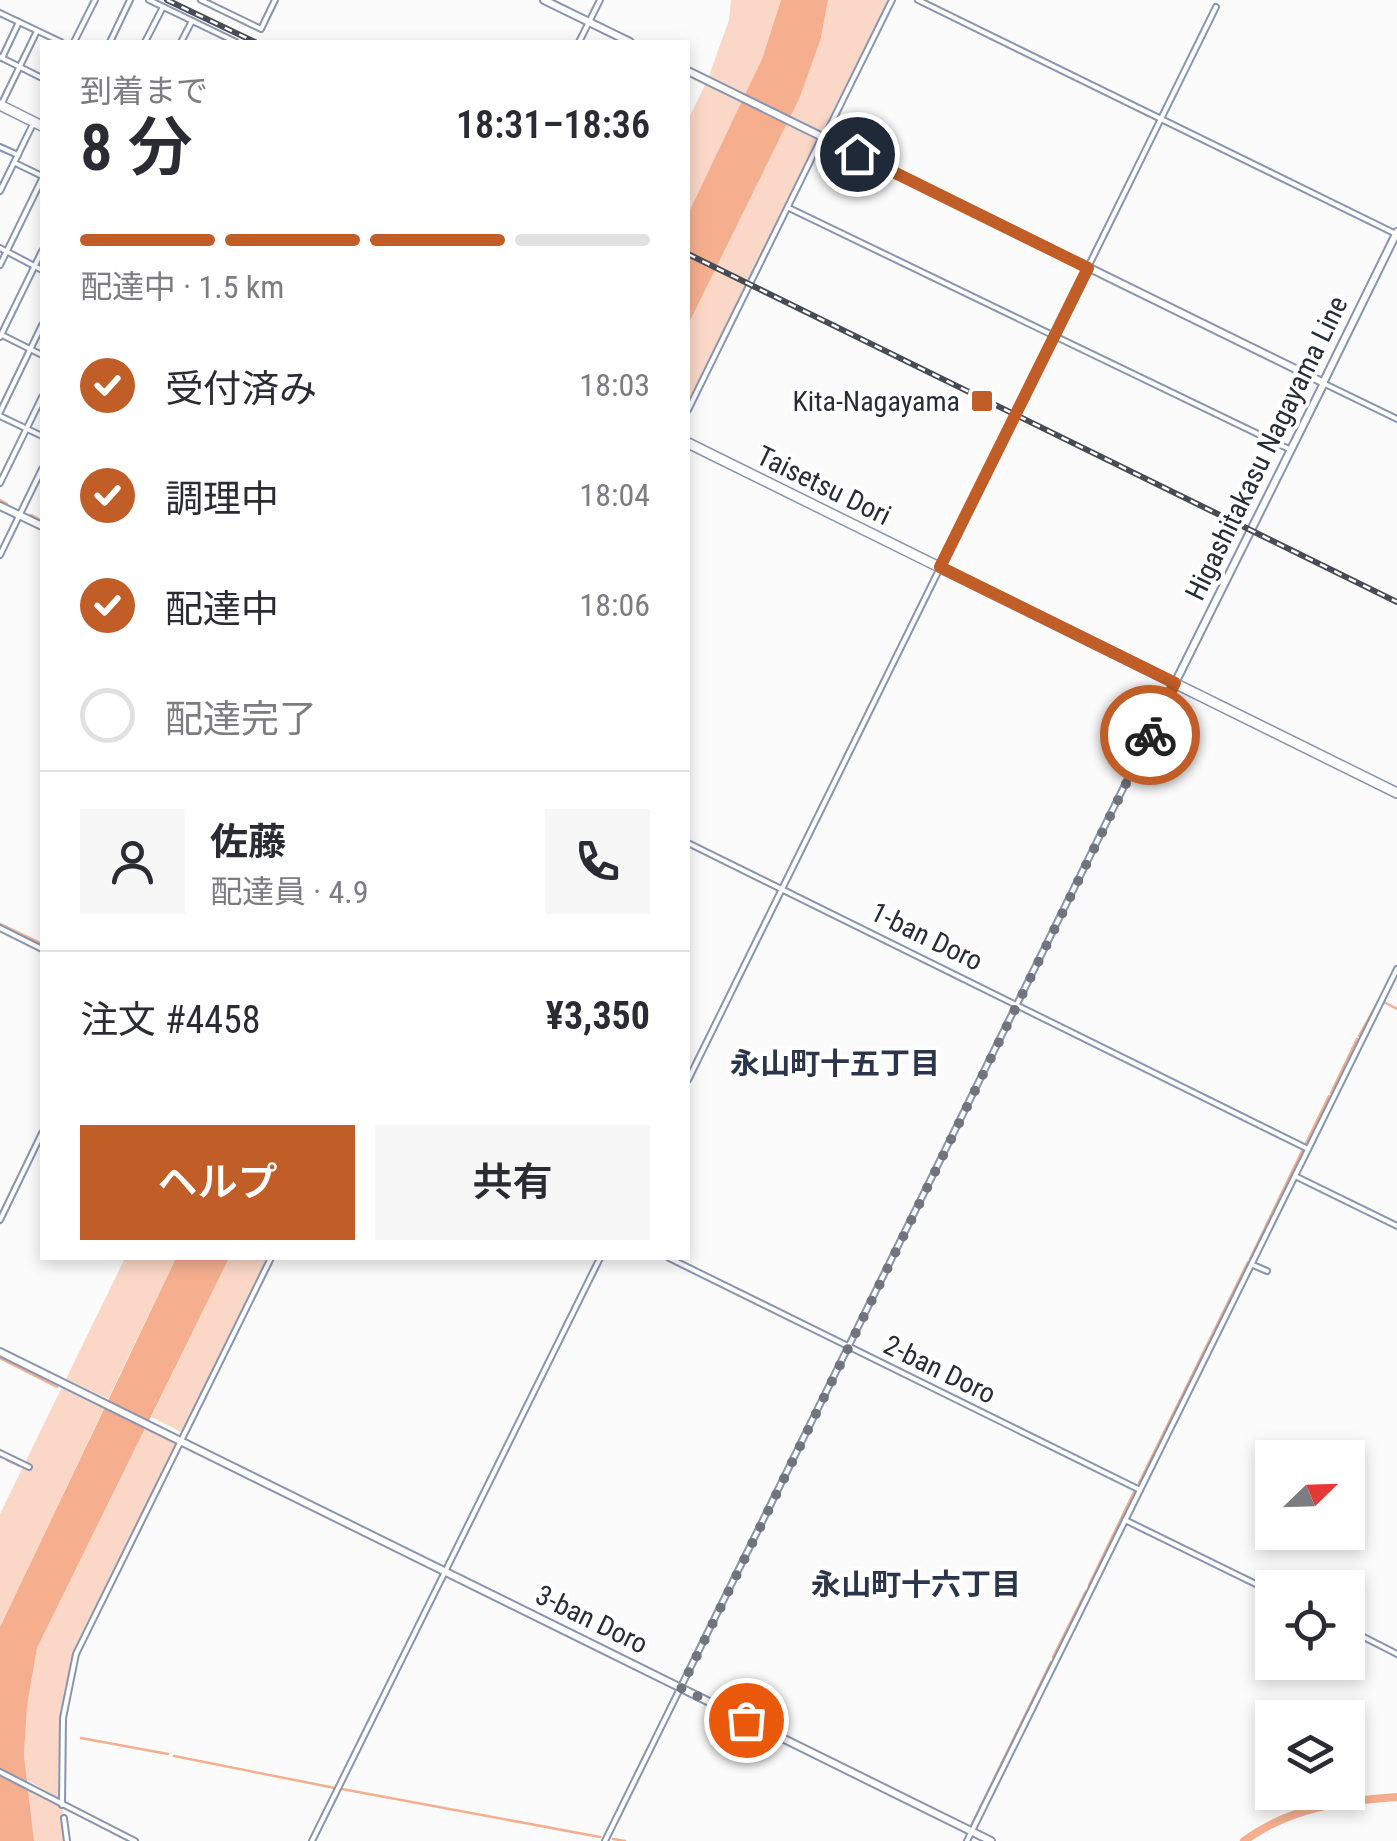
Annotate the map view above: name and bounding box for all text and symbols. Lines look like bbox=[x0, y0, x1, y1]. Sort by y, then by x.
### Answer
text: 到着まで bbox=[80, 72, 208, 110]
text: 18:31–18:36 bbox=[456, 103, 650, 147]
text: 8 分 bbox=[80, 110, 193, 186]
pin bbox=[815, 112, 900, 197]
icon: home bbox=[830, 127, 885, 182]
text: 配達中 · 1.5 km bbox=[80, 268, 284, 306]
street label: Higashitakasu Nagayama Line bbox=[1178, 291, 1355, 606]
icon: check bbox=[80, 358, 135, 413]
text: 18:03 bbox=[579, 366, 650, 404]
text: 受付済み bbox=[165, 367, 317, 411]
place label: Kita-Nagayama bbox=[793, 385, 960, 418]
marker: Kita-Nagayama bbox=[969, 388, 995, 414]
street label: Taisetsu Dori bbox=[751, 439, 896, 532]
icon: check bbox=[80, 468, 135, 523]
text: 18:04 bbox=[579, 476, 650, 514]
text: 調理中 bbox=[165, 477, 279, 521]
icon: check bbox=[80, 578, 135, 633]
text: 18:06 bbox=[579, 586, 650, 624]
text: 配達中 bbox=[165, 587, 279, 631]
courier bbox=[1100, 685, 1200, 785]
text: 配達完了 bbox=[165, 697, 317, 741]
icon: bike bbox=[1123, 708, 1178, 763]
button: person bbox=[80, 809, 185, 914]
button: phone bbox=[545, 809, 650, 914]
text: 佐藤 bbox=[210, 820, 286, 864]
text: 配達員 · 4.9 bbox=[210, 873, 369, 911]
street label: 1-ban Doro bbox=[865, 895, 988, 978]
text: ¥3,350 bbox=[546, 994, 650, 1038]
text: 注文 #4458 bbox=[80, 998, 261, 1042]
district label: 永山町十五丁目 bbox=[730, 1046, 940, 1081]
button: ヘルプ bbox=[80, 1125, 355, 1240]
button: 共有 bbox=[375, 1125, 650, 1240]
street label: 2-ban Doro bbox=[878, 1328, 1001, 1411]
north arrow bbox=[1255, 1440, 1365, 1550]
map controls bbox=[1255, 1440, 1365, 1810]
district label: 永山町十六丁目 bbox=[811, 1567, 1021, 1602]
button: locate bbox=[1255, 1570, 1365, 1680]
street label: 3-ban Doro bbox=[530, 1578, 653, 1661]
pin bbox=[704, 1678, 789, 1763]
icon: bag bbox=[719, 1693, 774, 1748]
button: layers bbox=[1255, 1700, 1365, 1810]

